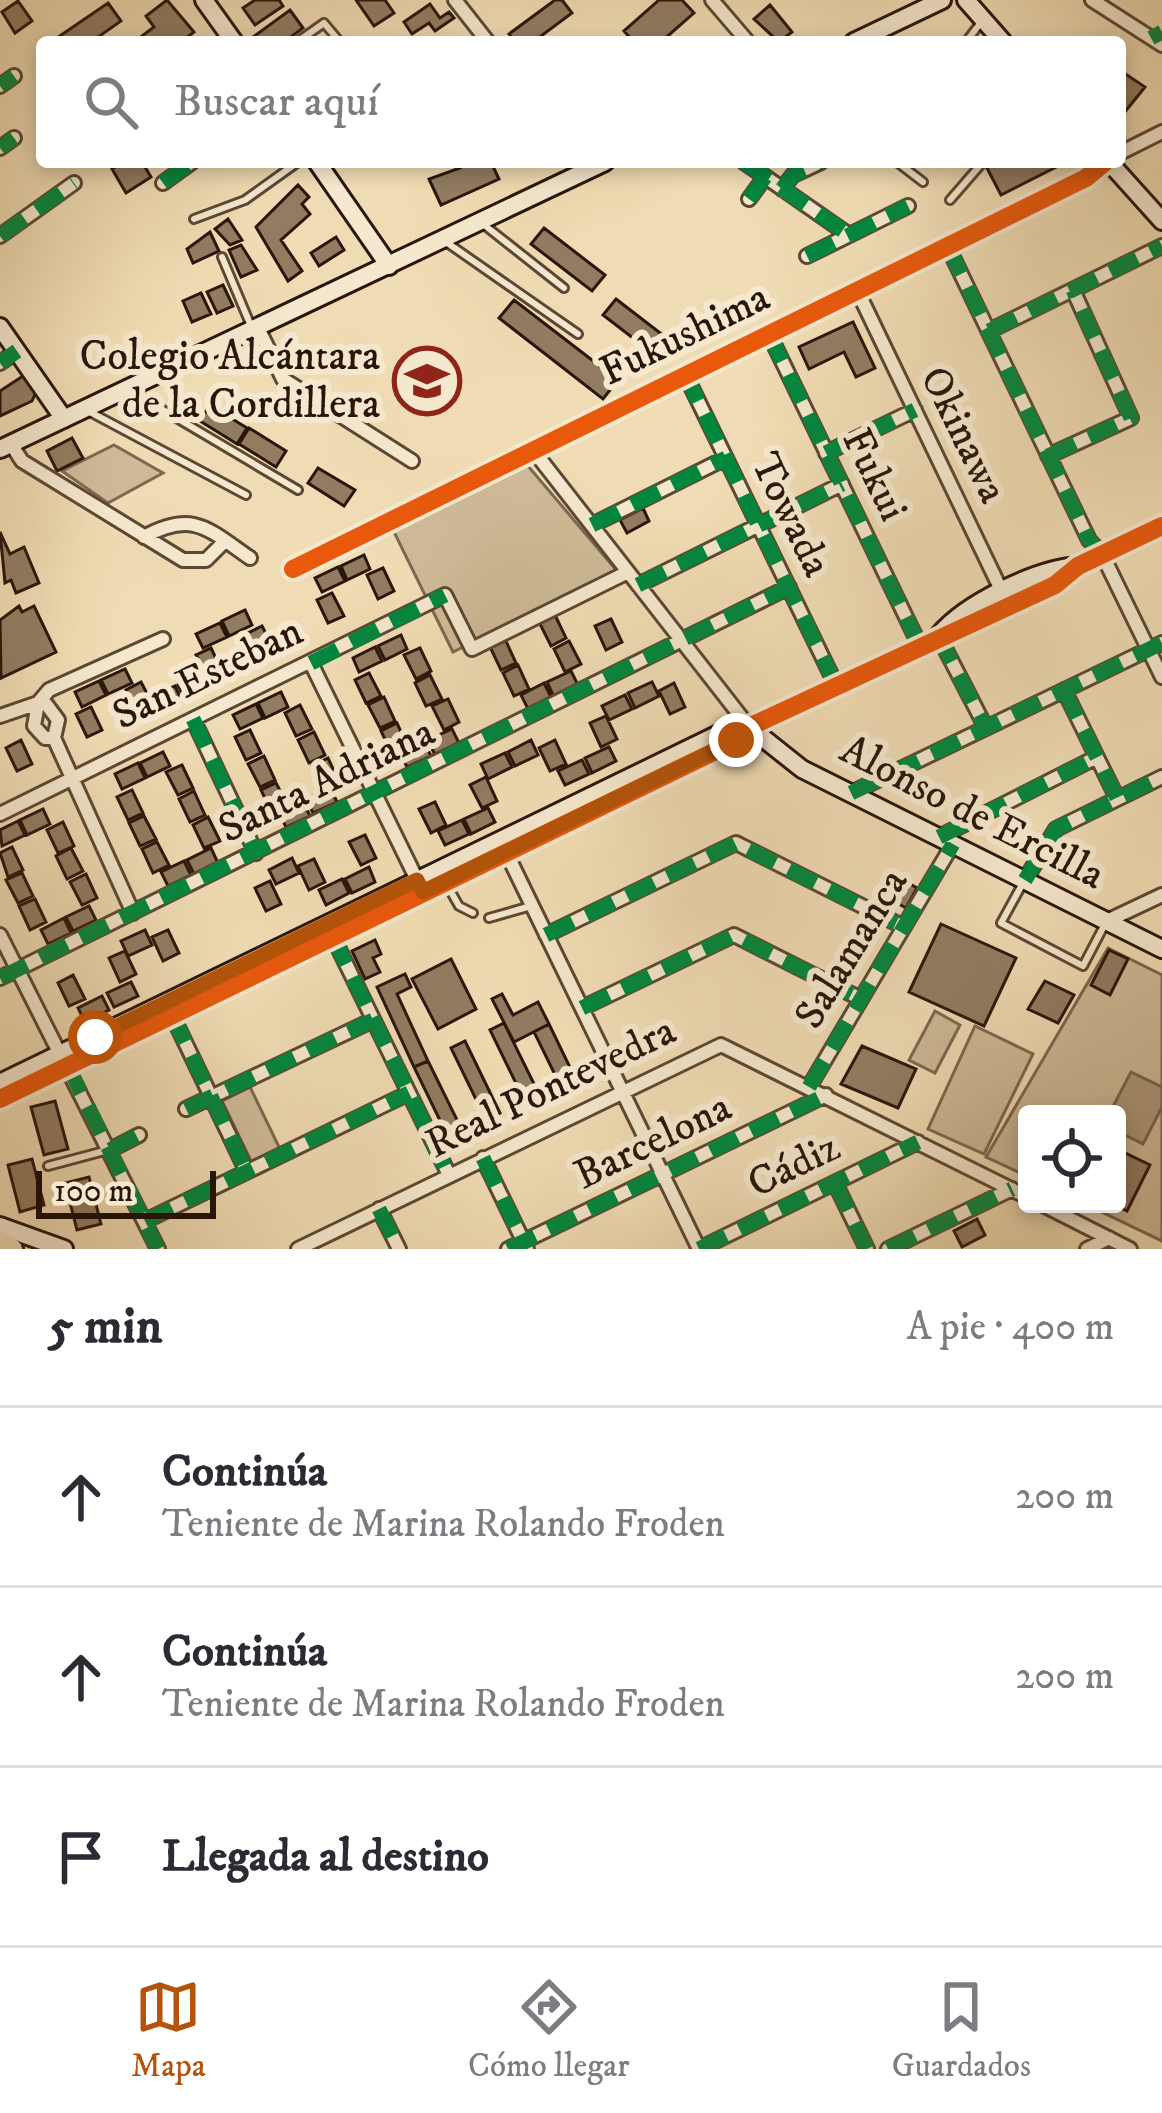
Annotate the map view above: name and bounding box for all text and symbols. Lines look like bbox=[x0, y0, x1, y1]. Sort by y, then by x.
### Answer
search box bbox=[36, 36, 1126, 168]
icon: search bbox=[78, 69, 144, 135]
text: Buscar aquí bbox=[174, 74, 379, 130]
street label: Fukushima bbox=[592, 272, 778, 398]
place label: Colegio Alcántara de la Cordillera bbox=[80, 331, 380, 431]
school or university icon: Colegio Alcántara de la Cordillera bbox=[392, 346, 462, 416]
street label: Okinawa bbox=[908, 358, 1018, 512]
street label: Fukui bbox=[829, 420, 919, 530]
street label: Towada bbox=[738, 445, 842, 585]
street label: San Esteban bbox=[105, 606, 312, 742]
street label: Santa Adriana bbox=[211, 706, 444, 856]
route end bbox=[709, 713, 763, 767]
street label: Alonso de Ercilla bbox=[831, 724, 1113, 902]
street label: Salamanca bbox=[784, 859, 920, 1038]
street label: Real Pontevedra bbox=[418, 1005, 684, 1171]
route start bbox=[68, 1010, 122, 1064]
street label: Barcelona bbox=[566, 1082, 740, 1202]
map controls bbox=[1018, 1105, 1126, 1213]
button: locate bbox=[1018, 1105, 1126, 1213]
street label: Cádiz bbox=[740, 1122, 848, 1210]
scale bar bbox=[36, 1165, 216, 1218]
text: 100 m bbox=[54, 1171, 133, 1212]
text: 5 min bbox=[48, 1295, 162, 1359]
text: A pie · 400 m bbox=[907, 1303, 1114, 1352]
text: Continúa bbox=[162, 1444, 327, 1500]
icon: ahead bbox=[48, 1464, 114, 1530]
text: 200 m bbox=[1015, 1472, 1114, 1521]
text: Teniente de Marina Rolando Froden bbox=[162, 1500, 725, 1549]
text: Continúa bbox=[162, 1624, 327, 1680]
icon: ahead bbox=[48, 1644, 114, 1710]
text: 200 m bbox=[1015, 1652, 1114, 1701]
text: Teniente de Marina Rolando Froden bbox=[162, 1680, 725, 1729]
icon: arrive bbox=[48, 1824, 114, 1890]
text: Llegada al destino bbox=[162, 1829, 489, 1885]
tab: Mapa bbox=[131, 1974, 206, 2087]
tab: Cómo llegar bbox=[468, 1974, 630, 2087]
tab: Guardados bbox=[892, 1974, 1031, 2087]

